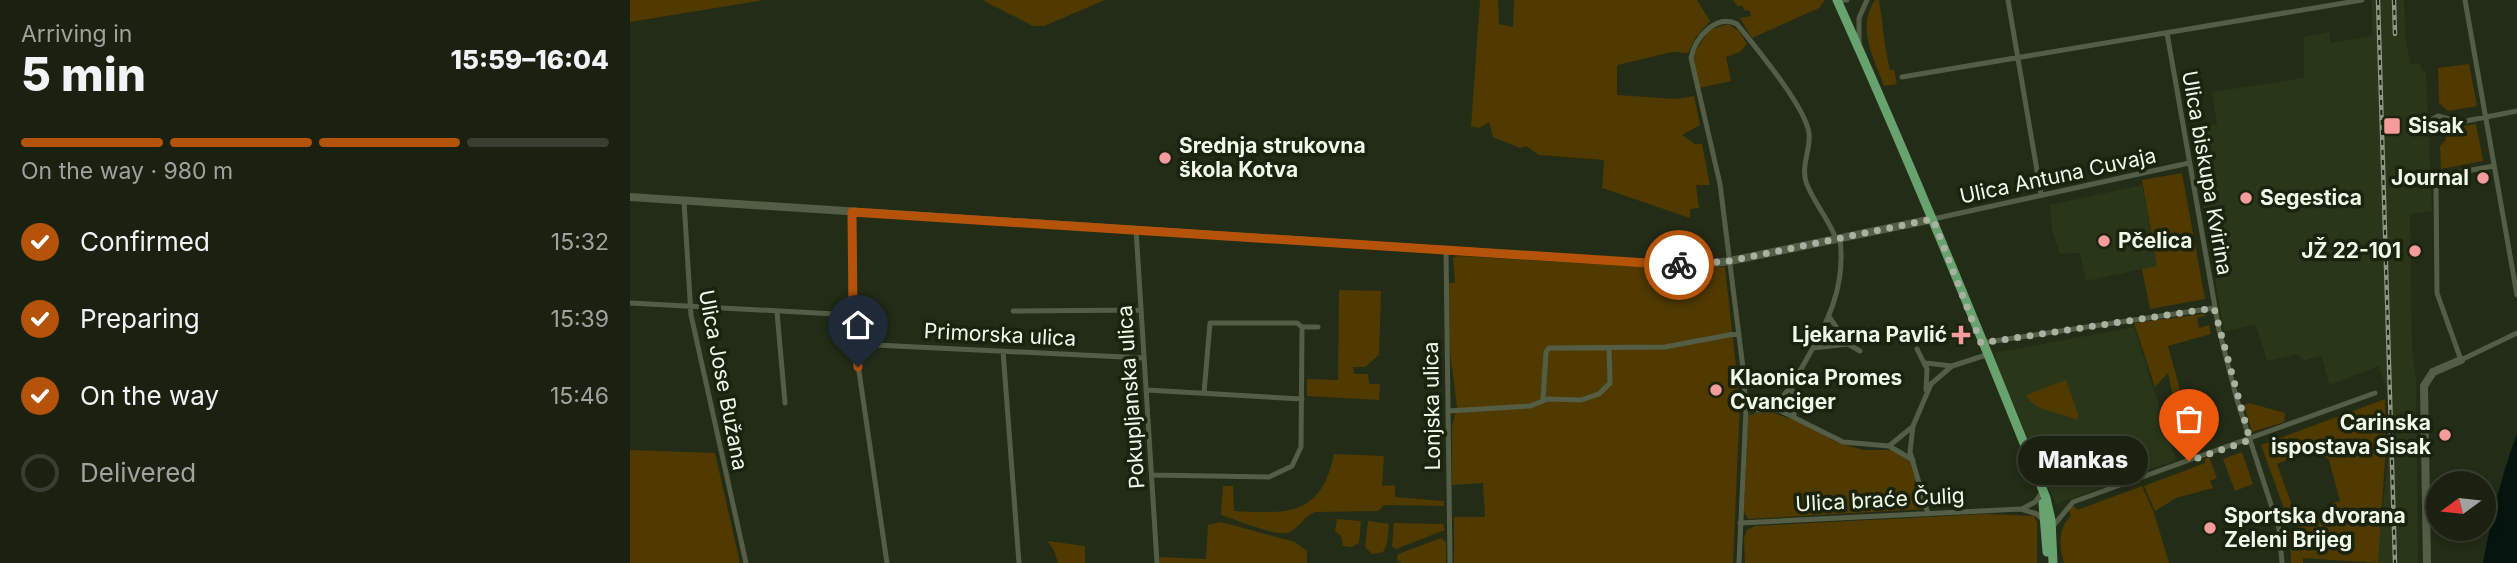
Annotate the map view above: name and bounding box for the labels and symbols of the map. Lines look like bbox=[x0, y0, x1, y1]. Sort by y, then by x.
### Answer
street label: Ulica biskupa Kvirina bbox=[2177, 69, 2238, 277]
place label: Sisak bbox=[2408, 113, 2464, 138]
marker: Sisak bbox=[2382, 116, 2402, 136]
place label: Srednja strukovna škola Kotva bbox=[1179, 133, 1366, 182]
street label: Ulica Antuna Cuvaja bbox=[1957, 142, 2158, 209]
marker: Srednja strukovna škola Kotva bbox=[1157, 150, 1173, 166]
place label: Journal bbox=[2391, 165, 2469, 190]
marker: Journal bbox=[2475, 170, 2491, 186]
place label: Segestica bbox=[2260, 185, 2362, 210]
marker: Segestica bbox=[2238, 190, 2254, 206]
place label: Pčelica bbox=[2118, 228, 2192, 253]
courier bbox=[1644, 230, 1714, 300]
marker: Pčelica bbox=[2096, 233, 2112, 249]
place label: JŽ 22-101 bbox=[2301, 237, 2401, 263]
marker: JŽ 22-101 bbox=[2407, 243, 2423, 259]
street label: Ulica Jose Bužana bbox=[694, 288, 753, 472]
pin bbox=[828, 295, 888, 367]
street label: Pokupljanska ulica bbox=[1112, 304, 1149, 490]
street label: Primorska ulica bbox=[923, 318, 1077, 351]
place label: Ljekarna Pavlić bbox=[1792, 322, 1947, 347]
marker: Ljekarna Pavlić bbox=[1953, 327, 1969, 343]
street label: Lonjska ulica bbox=[1418, 341, 1445, 471]
place label: Klaonica Promes Cvanciger bbox=[1730, 365, 1902, 414]
marker: Klaonica Promes Cvanciger bbox=[1708, 382, 1724, 398]
pin bbox=[2159, 389, 2219, 461]
place label: Carinska ispostava Sisak bbox=[2271, 410, 2432, 459]
marker: Carinska ispostava Sisak bbox=[2437, 427, 2453, 443]
callout: Mankas bbox=[2018, 436, 2147, 486]
north arrow bbox=[2426, 471, 2496, 541]
street label: Ulica braće Čulig bbox=[1795, 483, 1965, 516]
place label: Sportska dvorana Zeleni Brijeg bbox=[2224, 503, 2406, 552]
marker: Sportska dvorana Zeleni Brijeg bbox=[2202, 520, 2218, 536]

